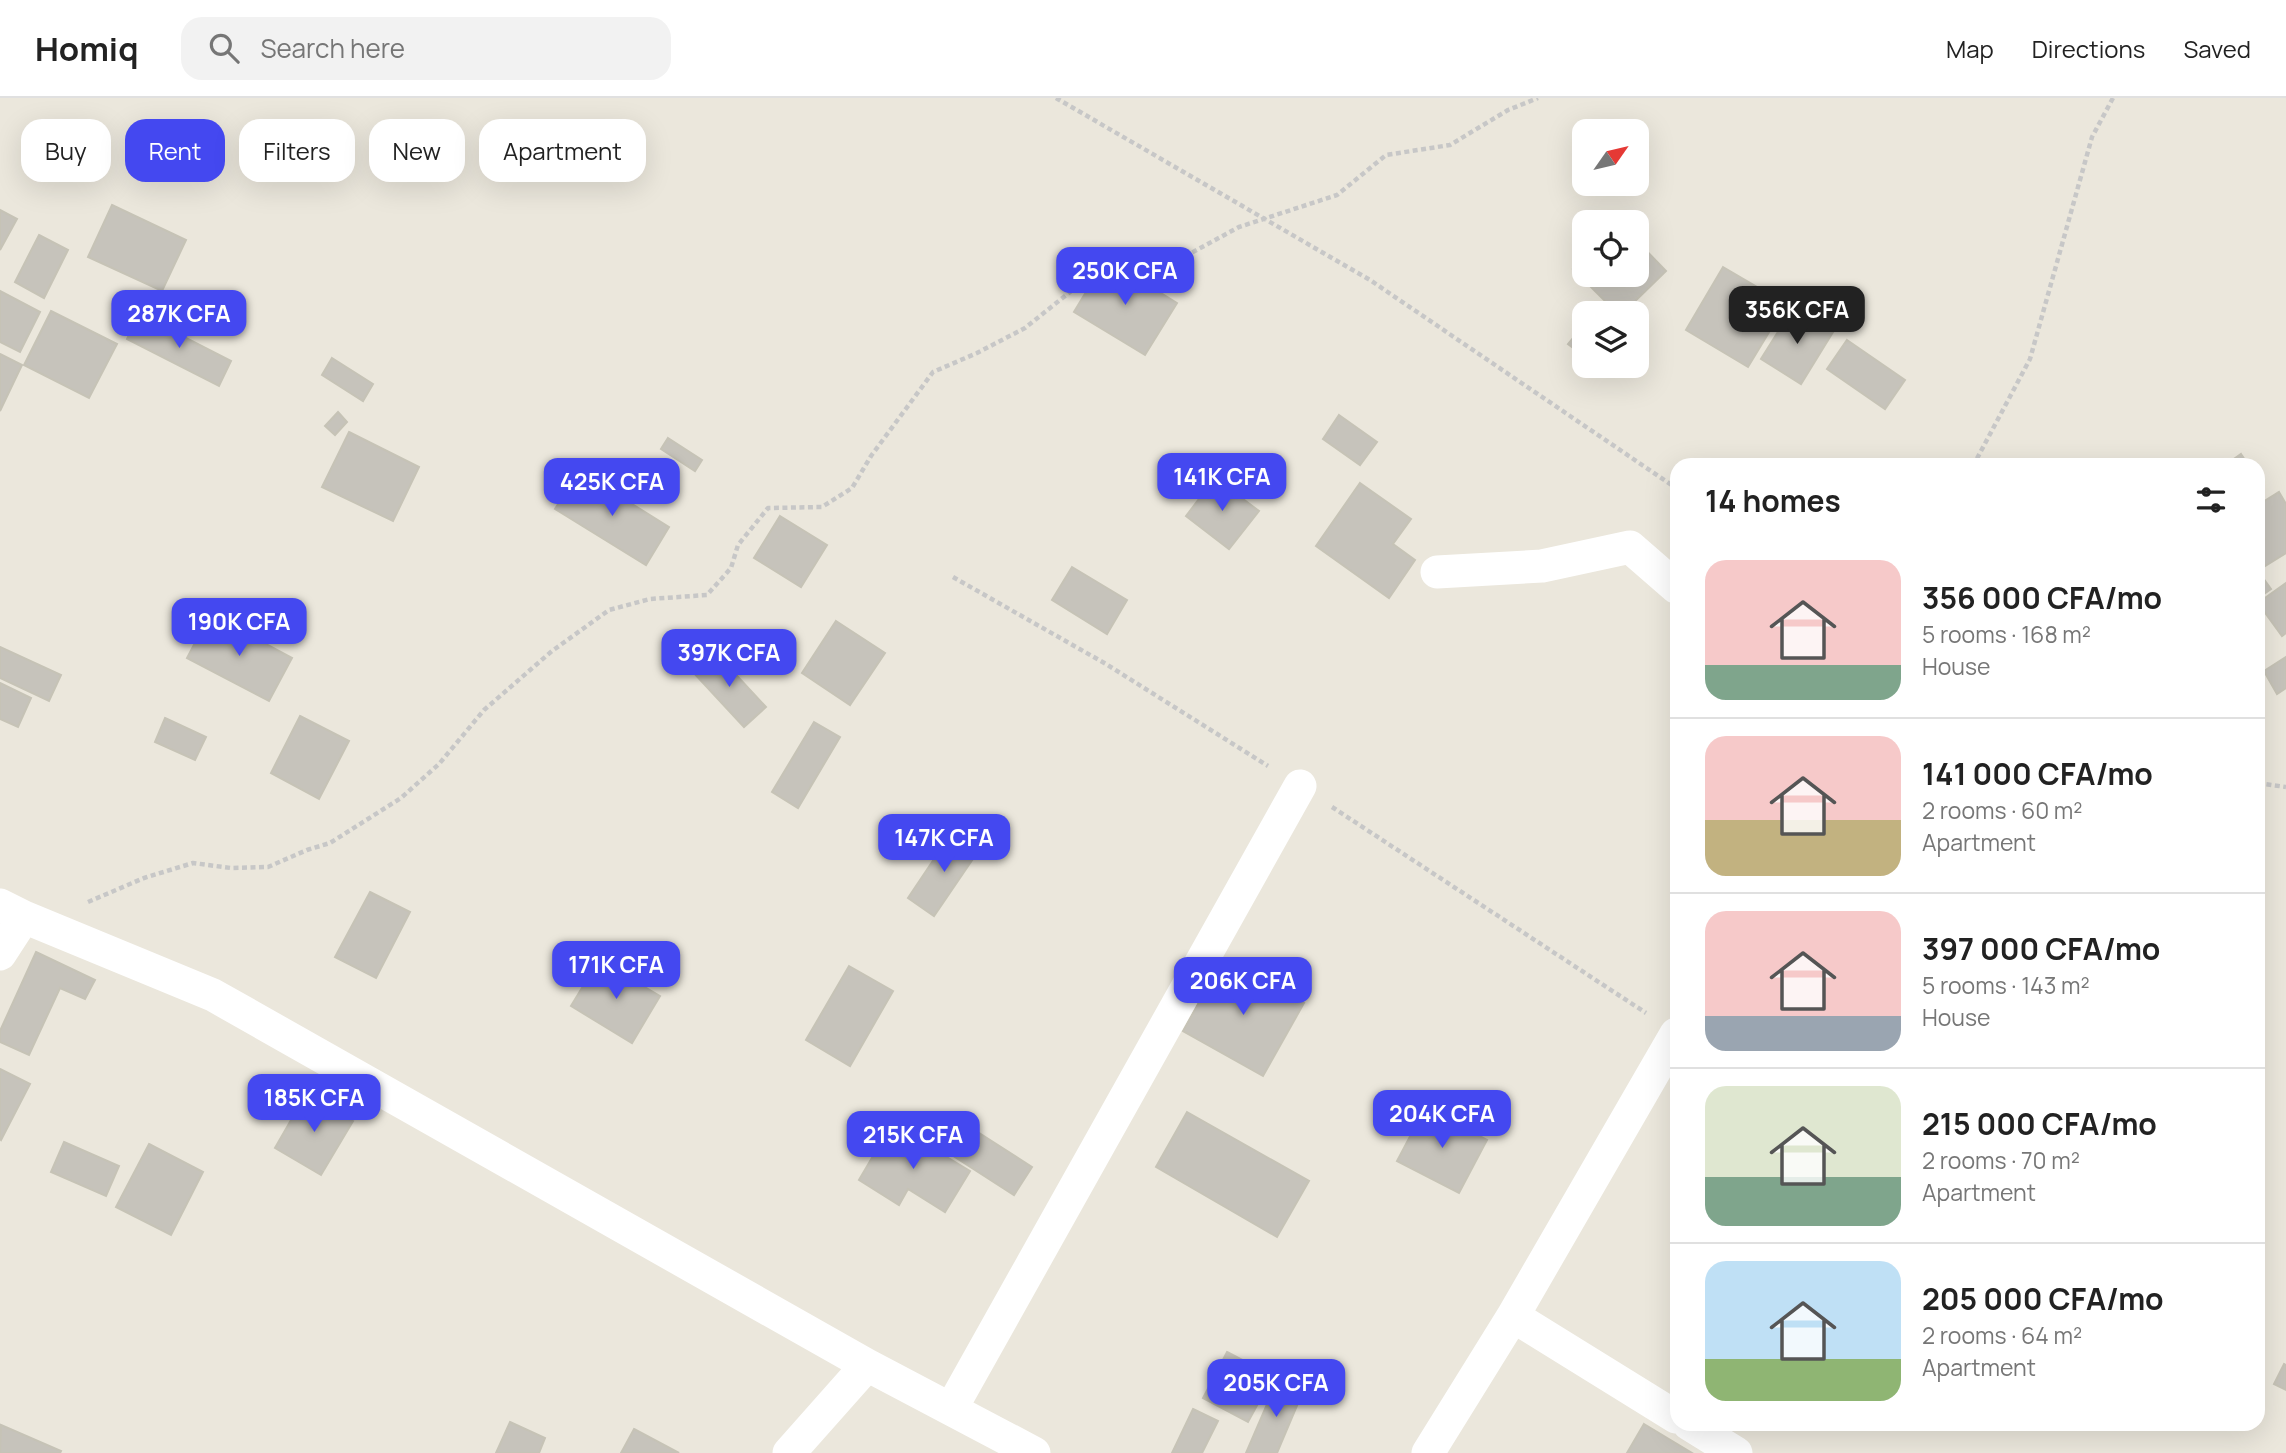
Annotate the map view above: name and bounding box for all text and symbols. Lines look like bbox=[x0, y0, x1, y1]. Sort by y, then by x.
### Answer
search box bbox=[181, 17, 671, 80]
text: Homiq bbox=[35, 26, 139, 71]
icon: search bbox=[205, 29, 243, 67]
text: Search here bbox=[261, 30, 405, 66]
text: Map bbox=[1946, 32, 1994, 65]
text: Directions bbox=[2032, 32, 2145, 65]
text: Saved bbox=[2183, 32, 2251, 65]
chip: Buy bbox=[21, 119, 111, 182]
chip: Rent bbox=[125, 119, 225, 182]
chip: Filters bbox=[239, 119, 355, 182]
chip: New bbox=[369, 119, 465, 182]
chip: Apartment bbox=[479, 119, 646, 182]
north arrow bbox=[1572, 119, 1648, 196]
map controls bbox=[1572, 119, 1649, 378]
button: locate bbox=[1572, 210, 1649, 287]
pin: 250K CFA bbox=[1053, 248, 1197, 307]
text: 250K CFA bbox=[1072, 254, 1178, 286]
pin: 356K CFA bbox=[1725, 286, 1869, 346]
pin: 287K CFA bbox=[107, 290, 251, 350]
text: 356K CFA bbox=[1745, 293, 1849, 325]
text: 287K CFA bbox=[127, 297, 231, 329]
button: layers bbox=[1572, 301, 1649, 378]
pin: 141K CFA bbox=[1150, 454, 1294, 513]
pin: 425K CFA bbox=[540, 458, 684, 518]
text: 141K CFA bbox=[1173, 460, 1271, 492]
text: 425K CFA bbox=[560, 465, 664, 497]
text: 14 homes bbox=[1705, 480, 1841, 521]
icon: filters bbox=[2192, 481, 2230, 519]
text: 356 000 CFA/mo bbox=[1922, 577, 2162, 618]
icon: home bbox=[1761, 588, 1845, 672]
pin: 190K CFA bbox=[167, 598, 311, 658]
text: 190K CFA bbox=[188, 605, 290, 637]
text: 5 rooms · 168 m² bbox=[1922, 618, 2091, 650]
pin: 397K CFA bbox=[657, 630, 801, 689]
text: 397K CFA bbox=[677, 636, 781, 668]
text: House bbox=[1922, 650, 1991, 682]
text: 141 000 CFA/mo bbox=[1922, 753, 2153, 794]
icon: home bbox=[1761, 764, 1845, 848]
text: 2 rooms · 60 m² bbox=[1922, 794, 2083, 826]
pin: 147K CFA bbox=[872, 814, 1016, 874]
text: 147K CFA bbox=[894, 821, 994, 853]
text: Apartment bbox=[1922, 826, 2036, 858]
text: 397 000 CFA/mo bbox=[1922, 928, 2160, 969]
icon: home bbox=[1761, 939, 1845, 1023]
pin: 171K CFA bbox=[544, 942, 688, 1001]
text: 171K CFA bbox=[568, 948, 664, 980]
pin: 206K CFA bbox=[1171, 958, 1315, 1017]
text: 206K CFA bbox=[1190, 964, 1296, 996]
text: 5 rooms · 143 m² bbox=[1922, 969, 2090, 1001]
text: House bbox=[1922, 1001, 1991, 1033]
pin: 185K CFA bbox=[242, 1074, 386, 1134]
text: 185K CFA bbox=[264, 1081, 364, 1113]
pin: 204K CFA bbox=[1370, 1090, 1514, 1150]
text: 204K CFA bbox=[1389, 1097, 1495, 1129]
text: 215 000 CFA/mo bbox=[1922, 1103, 2157, 1144]
pin: 215K CFA bbox=[841, 1112, 985, 1171]
icon: home bbox=[1761, 1114, 1845, 1198]
text: 215K CFA bbox=[863, 1118, 963, 1150]
text: 2 rooms · 70 m² bbox=[1922, 1144, 2080, 1176]
text: Apartment bbox=[1922, 1176, 2036, 1208]
text: 205 000 CFA/mo bbox=[1922, 1278, 2163, 1319]
icon: home bbox=[1761, 1289, 1845, 1373]
text: 2 rooms · 64 m² bbox=[1922, 1319, 2082, 1351]
text: Apartment bbox=[1922, 1351, 2036, 1383]
pin: 205K CFA bbox=[1204, 1360, 1348, 1419]
text: 205K CFA bbox=[1223, 1366, 1329, 1398]

